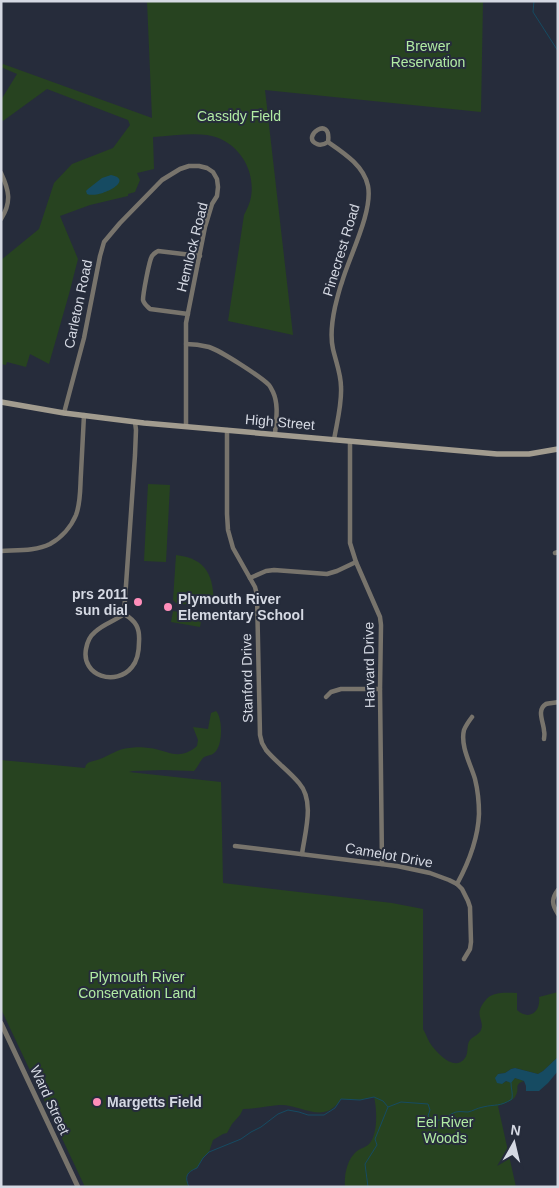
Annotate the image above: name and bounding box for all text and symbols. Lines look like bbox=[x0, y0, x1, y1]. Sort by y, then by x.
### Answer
park label: Brewer Reservation bbox=[391, 38, 465, 70]
park label: Cassidy Field bbox=[197, 108, 281, 124]
street label: Hemlock Road bbox=[173, 201, 211, 293]
street label: Pinecrest Road bbox=[319, 202, 363, 298]
street label: Carleton Road bbox=[61, 258, 95, 350]
street label: High Street bbox=[244, 411, 316, 433]
place label: prs 2011 sun dial bbox=[72, 586, 128, 618]
place label: Plymouth River Elementary School bbox=[178, 591, 304, 623]
marker: prs 2011 sun dial bbox=[132, 596, 144, 608]
marker: Plymouth River Elementary School bbox=[162, 601, 174, 613]
street label: Harvard Drive bbox=[360, 621, 378, 708]
street label: Stanford Drive bbox=[238, 633, 256, 723]
street label: Camelot Drive bbox=[344, 839, 434, 871]
park label: Plymouth River Conservation Land bbox=[78, 969, 196, 1001]
street label: Ward Street bbox=[27, 1063, 73, 1137]
place label: Margetts Field bbox=[107, 1094, 202, 1110]
marker: Margetts Field bbox=[91, 1096, 103, 1108]
park label: Eel River Woods bbox=[417, 1114, 474, 1146]
north arrow bbox=[489, 1118, 539, 1168]
text: N bbox=[510, 1121, 522, 1139]

